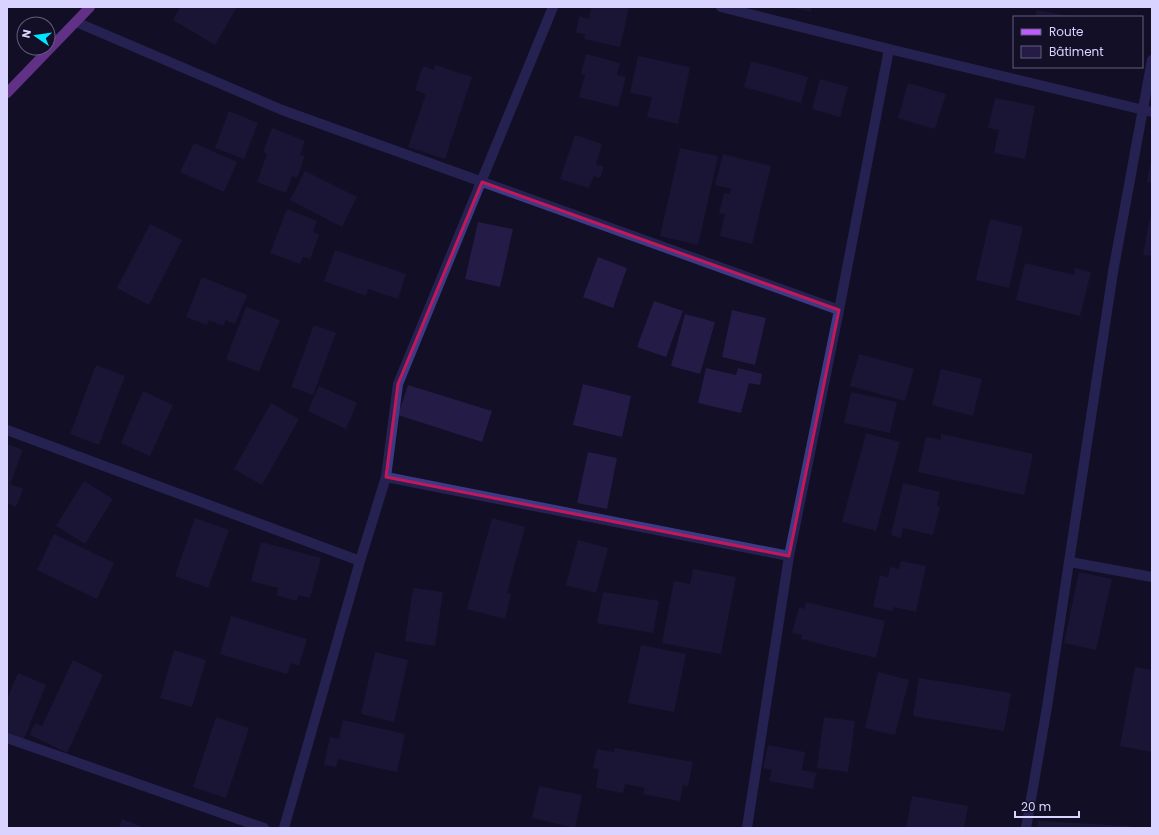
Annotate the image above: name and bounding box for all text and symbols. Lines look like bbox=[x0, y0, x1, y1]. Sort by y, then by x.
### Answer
north arrow bbox=[16, 16, 56, 56]
legend bbox=[1013, 16, 1143, 68]
text: Route bbox=[1049, 23, 1083, 40]
text: N bbox=[18, 28, 35, 40]
text: Bâtiment bbox=[1049, 43, 1104, 60]
scale bar bbox=[1015, 793, 1079, 819]
text: 20 m bbox=[1021, 798, 1051, 815]

